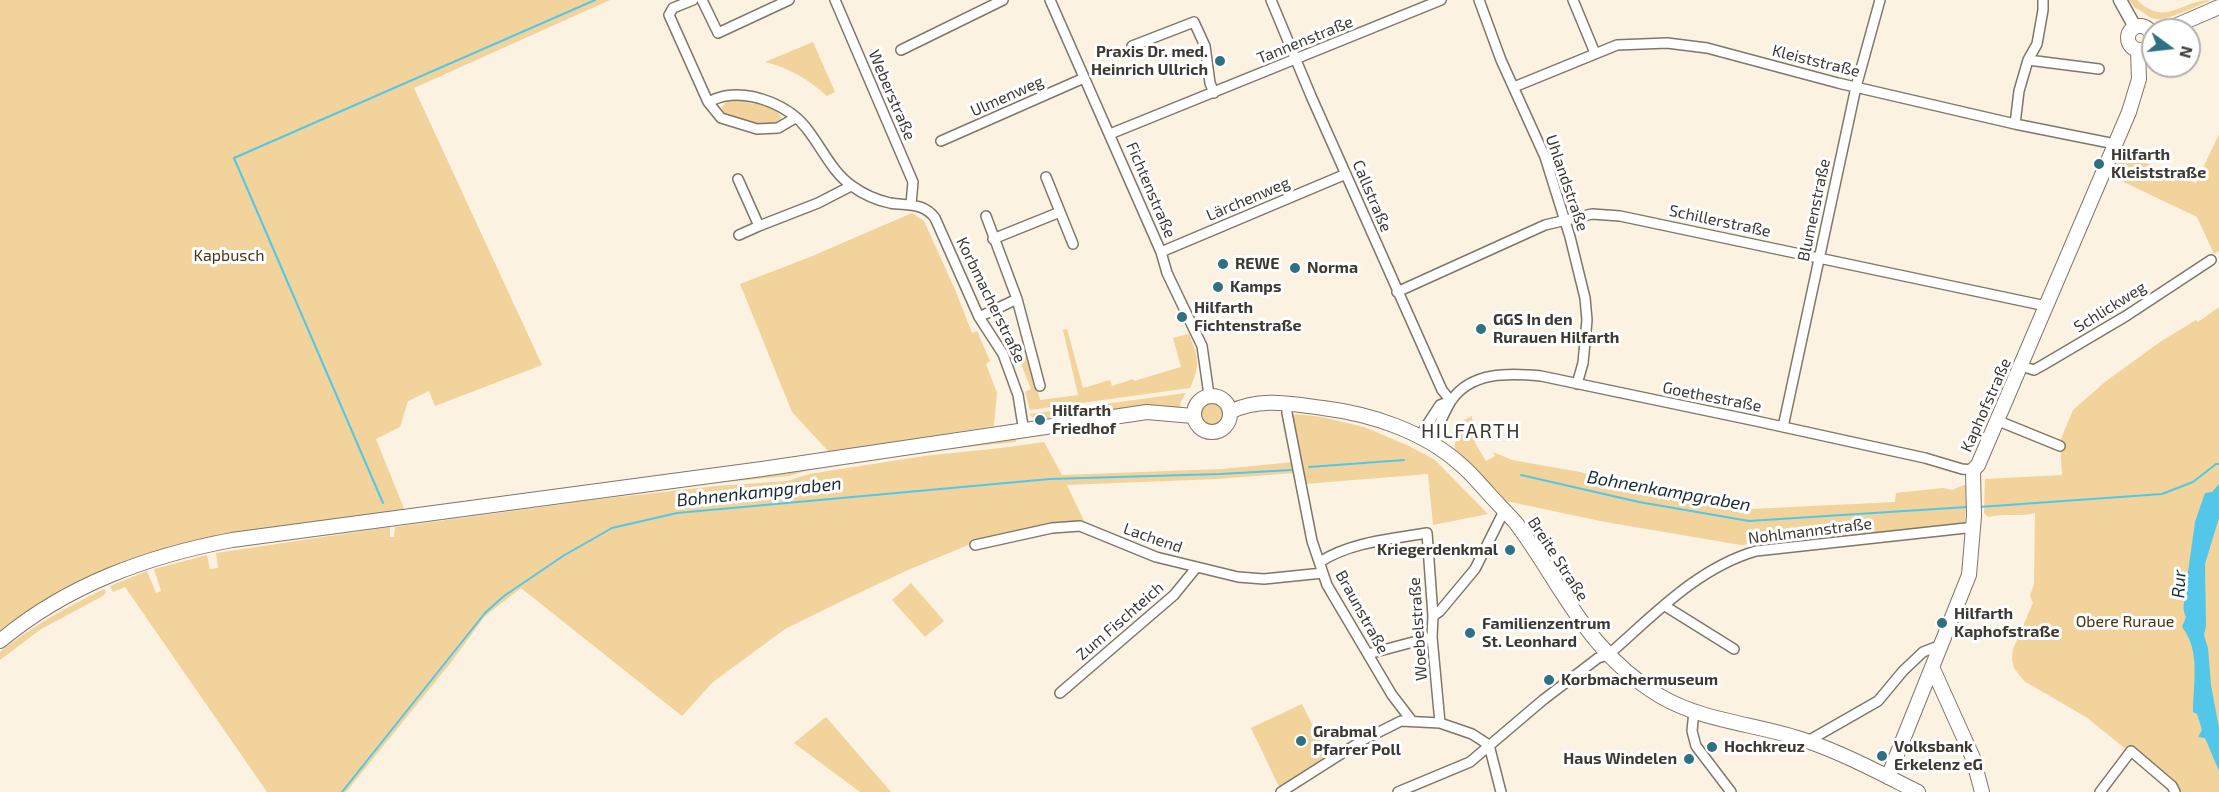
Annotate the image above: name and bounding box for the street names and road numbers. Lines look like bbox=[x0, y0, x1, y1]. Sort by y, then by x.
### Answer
street label: Tannenstraße bbox=[1254, 12, 1356, 68]
street label: Kleiststraße bbox=[1770, 41, 1862, 81]
street label: Weberstraße bbox=[864, 47, 920, 143]
street label: Ulmenweg bbox=[967, 71, 1047, 121]
street label: Uhlandstraße bbox=[1542, 132, 1592, 234]
street label: Fichtenstraße bbox=[1122, 139, 1180, 241]
street label: Callstraße bbox=[1348, 157, 1396, 235]
street label: Blumenstraße bbox=[1794, 157, 1834, 263]
street label: Lärchenweg bbox=[1203, 173, 1293, 225]
street label: Schillerstraße bbox=[1667, 201, 1773, 241]
street label: Korbmacherstraße bbox=[952, 234, 1030, 366]
street label: Schlickweg bbox=[2070, 277, 2150, 337]
street label: Kaphofstraße bbox=[1957, 355, 2015, 455]
street label: Goethestraße bbox=[1661, 378, 1763, 416]
street label: Breite Straße bbox=[1524, 513, 1592, 605]
street label: Nohlmannstraße bbox=[1747, 514, 1873, 548]
street label: Lachend bbox=[1121, 519, 1185, 557]
street label: Braunstraße bbox=[1331, 567, 1393, 657]
street label: Woebelstraße bbox=[1405, 577, 1431, 681]
street label: Zum Fischteich bbox=[1072, 578, 1168, 664]

